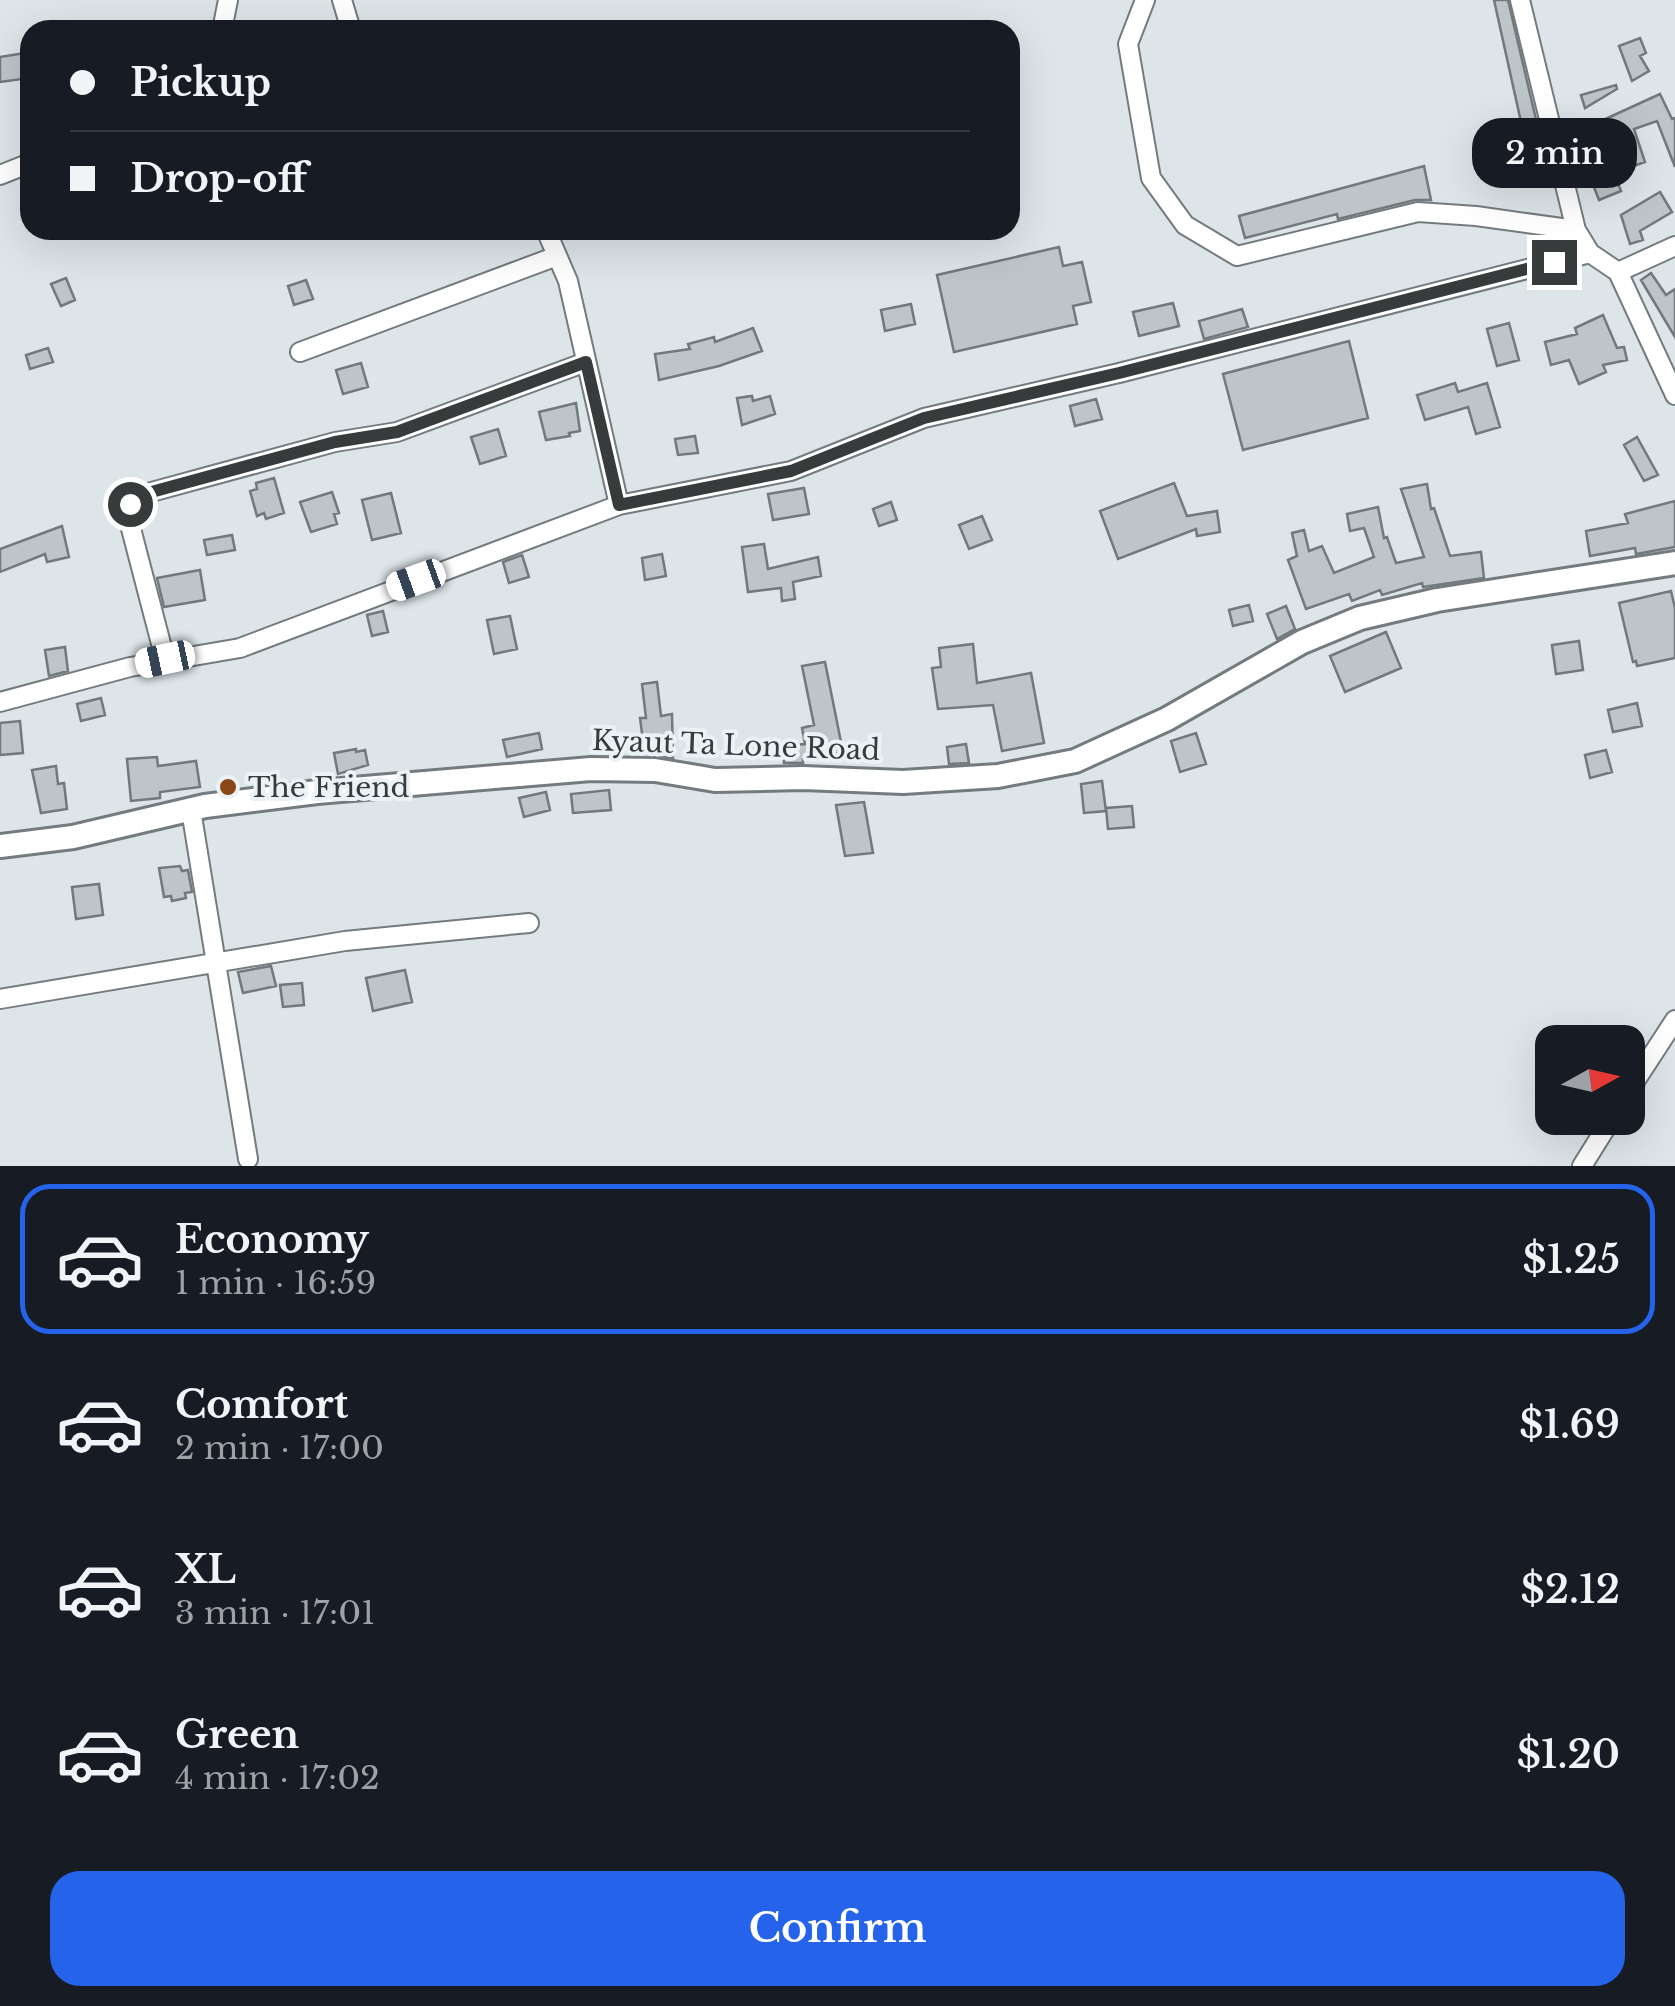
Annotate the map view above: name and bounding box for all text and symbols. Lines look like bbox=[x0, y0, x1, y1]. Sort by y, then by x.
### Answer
text: Pickup bbox=[130, 59, 271, 106]
callout: 2 min bbox=[1472, 117, 1636, 187]
text: 2 min bbox=[1505, 133, 1604, 173]
text: Drop-off bbox=[130, 155, 307, 202]
route end bbox=[1532, 240, 1577, 285]
route start bbox=[108, 482, 153, 527]
car bbox=[383, 556, 449, 604]
car bbox=[133, 638, 197, 680]
street label: Kyaut Ta Lone Road bbox=[591, 723, 881, 768]
place label: The Friend bbox=[248, 770, 410, 805]
marker: The Friend bbox=[217, 776, 239, 798]
north arrow bbox=[1535, 1025, 1645, 1135]
map controls bbox=[1535, 1025, 1645, 1135]
icon: car bbox=[55, 1214, 145, 1304]
text: Economy bbox=[175, 1216, 369, 1263]
text: $1.25 bbox=[1523, 1236, 1620, 1283]
text: 1 min · 16:59 bbox=[175, 1263, 376, 1303]
icon: car bbox=[55, 1379, 145, 1469]
text: Comfort bbox=[175, 1381, 348, 1428]
text: $1.69 bbox=[1519, 1401, 1620, 1448]
text: 2 min · 17:00 bbox=[175, 1428, 384, 1468]
icon: car bbox=[55, 1544, 145, 1634]
text: XL bbox=[175, 1546, 236, 1593]
text: $2.12 bbox=[1521, 1566, 1620, 1613]
text: 3 min · 17:01 bbox=[175, 1593, 375, 1633]
icon: car bbox=[55, 1709, 145, 1799]
text: Green bbox=[175, 1711, 299, 1758]
text: $1.20 bbox=[1517, 1731, 1620, 1778]
text: 4 min · 17:02 bbox=[175, 1758, 380, 1798]
button: Confirm bbox=[50, 1871, 1625, 1986]

